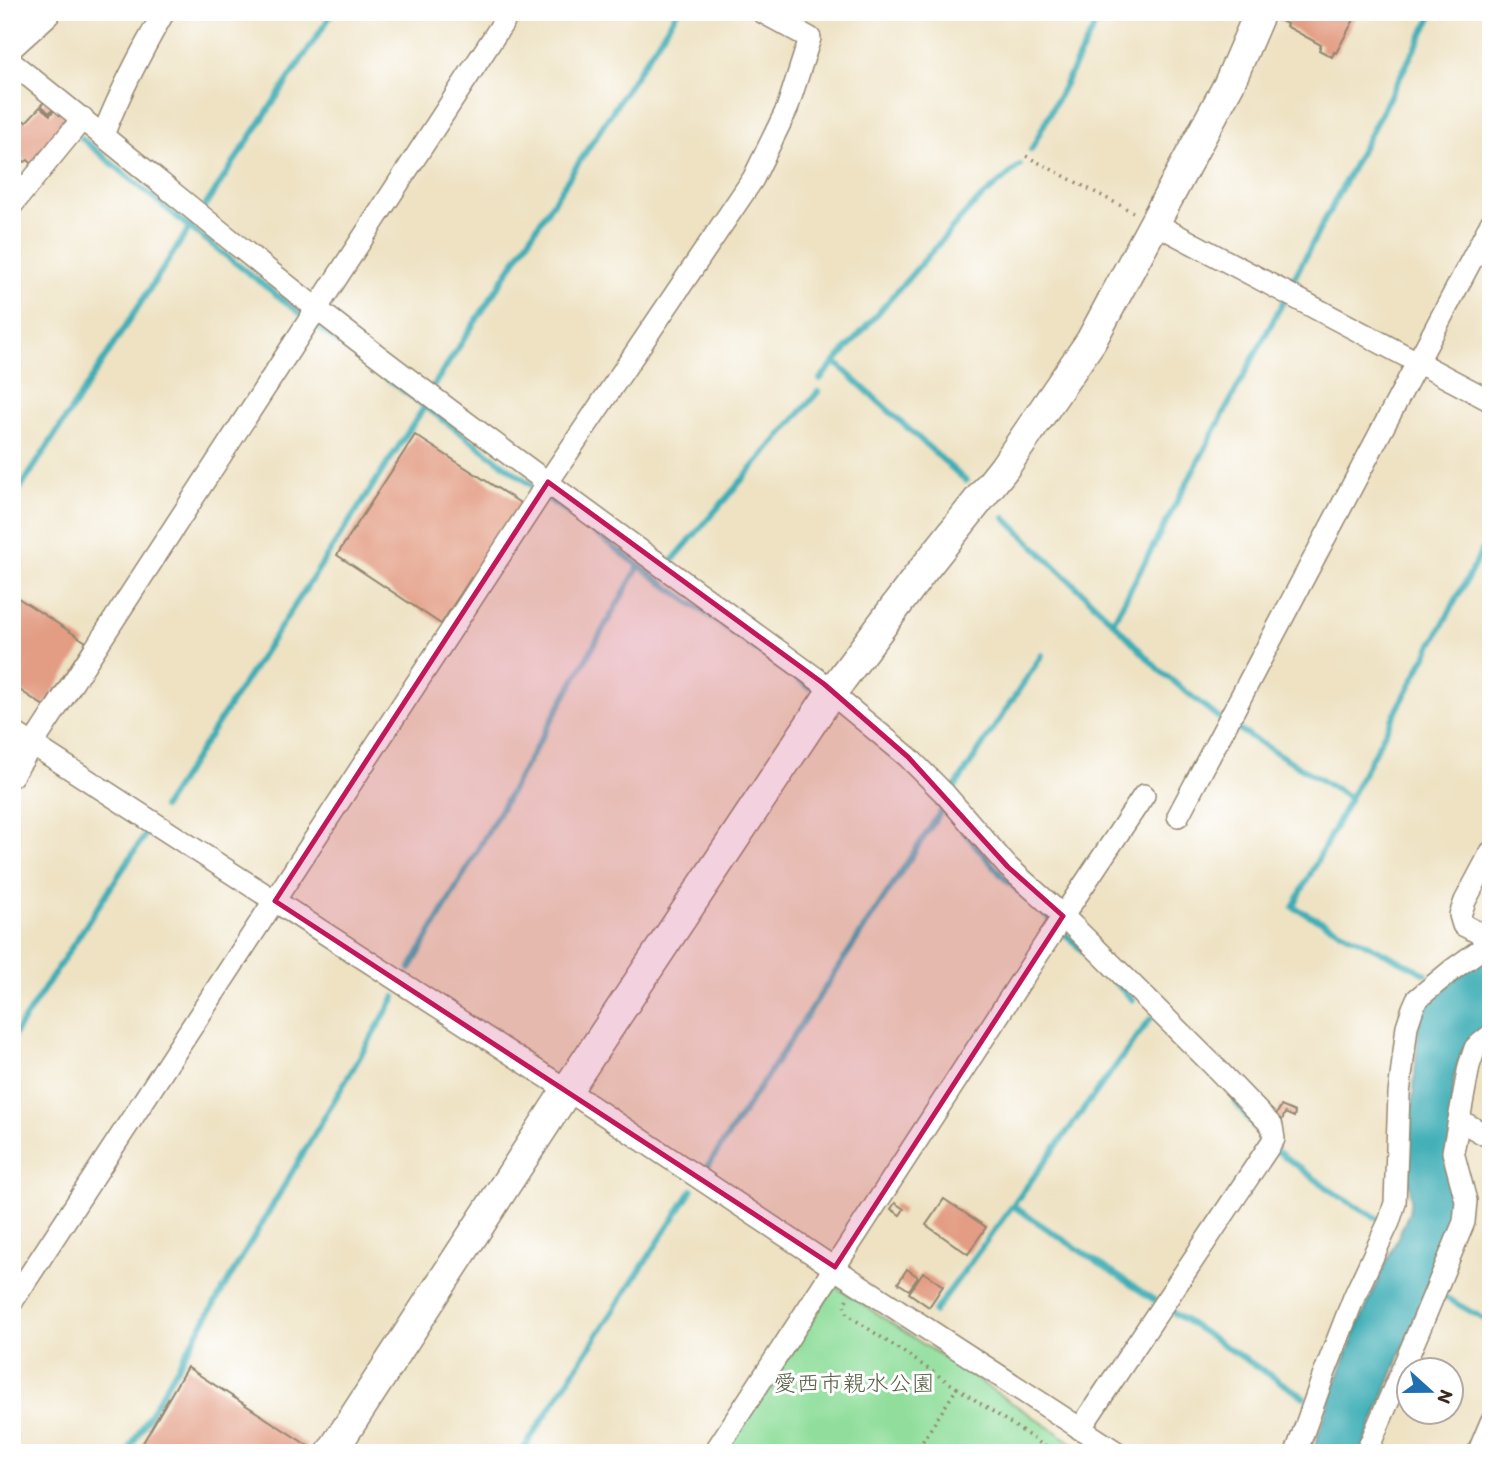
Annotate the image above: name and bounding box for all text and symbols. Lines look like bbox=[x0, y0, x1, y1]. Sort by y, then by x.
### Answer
north arrow bbox=[1394, 1356, 1464, 1426]
park label: 愛西市親水公園 bbox=[774, 1369, 935, 1397]
text: N bbox=[1432, 1387, 1458, 1407]

